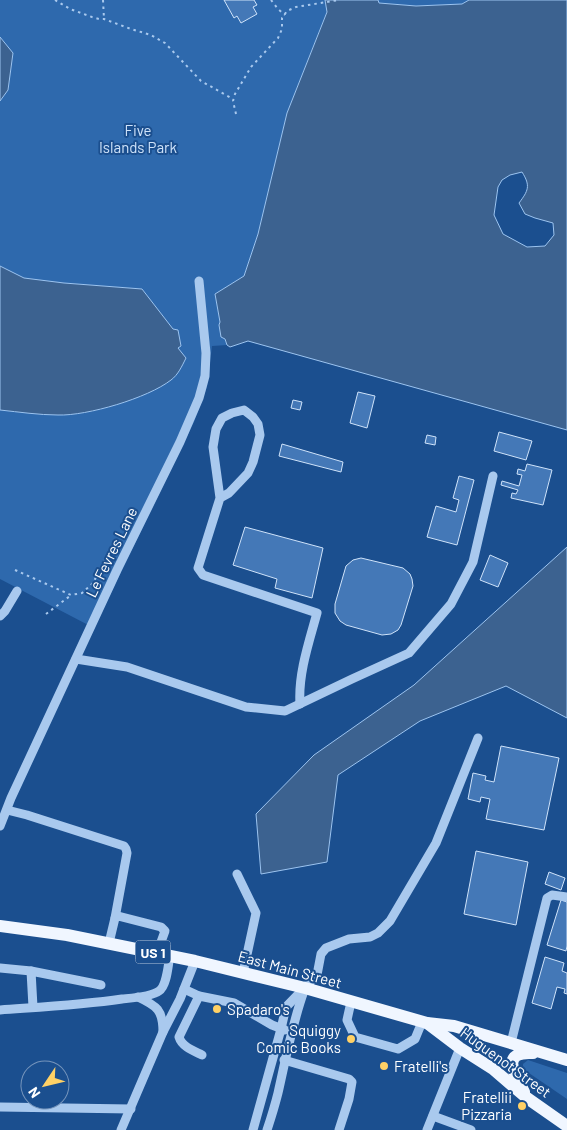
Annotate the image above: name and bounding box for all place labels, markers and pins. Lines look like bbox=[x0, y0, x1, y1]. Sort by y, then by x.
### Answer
place label: Spadaro's bbox=[227, 1000, 290, 1018]
marker: Spadaro's bbox=[211, 1003, 223, 1015]
place label: Squiggy Comic Books bbox=[256, 1021, 341, 1056]
marker: Squiggy Comic Books bbox=[345, 1033, 357, 1045]
place label: Fratelli's bbox=[394, 1057, 448, 1075]
marker: Fratelli's bbox=[378, 1060, 390, 1072]
place label: Fratellii Pizzaria bbox=[461, 1088, 512, 1123]
marker: Fratellii Pizzaria bbox=[516, 1100, 528, 1112]

